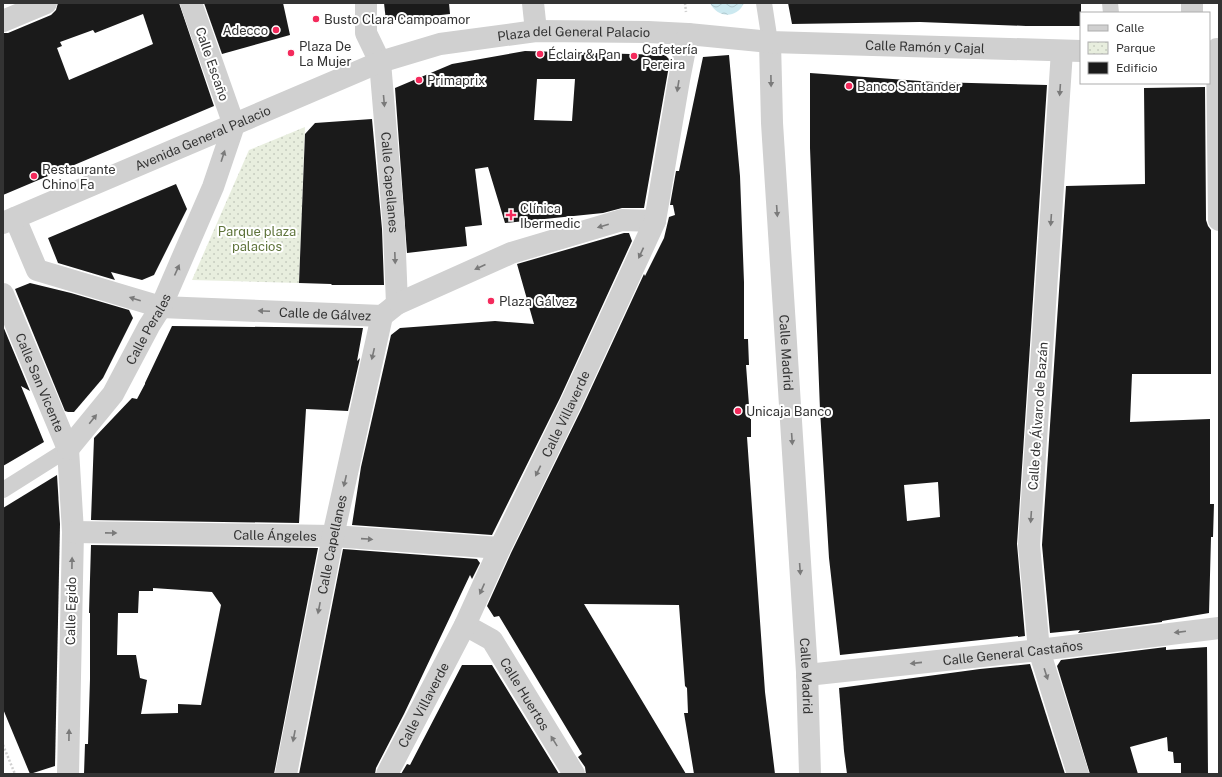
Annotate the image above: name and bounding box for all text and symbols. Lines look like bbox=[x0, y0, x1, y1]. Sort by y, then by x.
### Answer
place label: Busto Clara Campoamor bbox=[324, 12, 470, 27]
legend bbox=[1080, 12, 1210, 84]
marker: Busto Clara Campoamor bbox=[311, 14, 321, 24]
text: Calle bbox=[1116, 21, 1145, 35]
place label: Adecco bbox=[222, 23, 268, 38]
street label: Plaza del General Palacio bbox=[496, 23, 650, 44]
street label: Calle Escaño bbox=[192, 25, 232, 103]
marker: Adecco bbox=[271, 25, 281, 35]
street label: Calle Ramón y Cajal bbox=[865, 37, 985, 56]
place label: Plaza De La Mujer bbox=[299, 39, 352, 69]
text: Parque bbox=[1116, 41, 1156, 55]
place label: Cafetería Pereira bbox=[642, 42, 698, 72]
place label: Éclair & Pan bbox=[548, 46, 621, 62]
marker: Plaza De La Mujer bbox=[286, 48, 296, 58]
marker: Éclair & Pan bbox=[535, 49, 545, 59]
marker: Cafetería Pereira bbox=[629, 51, 639, 61]
text: Edificio bbox=[1116, 61, 1158, 75]
place label: Primaprix bbox=[427, 73, 485, 88]
marker: Primaprix bbox=[414, 75, 424, 85]
one-way arrow bbox=[768, 75, 774, 88]
place label: Banco Santander bbox=[857, 79, 961, 94]
one-way arrow bbox=[675, 80, 681, 92]
marker: Banco Santander bbox=[844, 81, 854, 91]
one-way arrow bbox=[1056, 84, 1063, 96]
one-way arrow bbox=[380, 95, 387, 107]
street label: Avenida General Palacio bbox=[132, 102, 273, 173]
street label: Calle Capellanes bbox=[378, 131, 402, 233]
one-way arrow bbox=[220, 150, 226, 162]
place label: Restaurante Chino Fa bbox=[42, 162, 116, 192]
marker: Restaurante Chino Fa bbox=[29, 171, 39, 181]
place label: Clínica Ibermedic bbox=[520, 201, 581, 231]
one-way arrow bbox=[774, 205, 781, 217]
marker: Clínica Ibermedic bbox=[505, 209, 517, 221]
one-way arrow bbox=[1047, 214, 1054, 226]
one-way arrow bbox=[597, 223, 609, 229]
park label: Parque plaza palacios bbox=[218, 224, 296, 254]
one-way arrow bbox=[638, 247, 644, 258]
one-way arrow bbox=[392, 252, 398, 265]
one-way arrow bbox=[174, 264, 180, 275]
one-way arrow bbox=[474, 264, 485, 270]
street label: Calle Perales bbox=[122, 291, 173, 367]
place label: Plaza Gálvez bbox=[499, 294, 575, 309]
one-way arrow bbox=[129, 296, 141, 302]
marker: Plaza Gálvez bbox=[486, 296, 496, 306]
street label: Calle de Gálvez bbox=[279, 304, 371, 323]
one-way arrow bbox=[257, 308, 270, 314]
street label: Calle Madrid bbox=[777, 314, 797, 391]
street label: Calle San Vicente bbox=[13, 331, 68, 434]
street label: Calle de Álvaro de Bazán bbox=[1024, 341, 1051, 491]
one-way arrow bbox=[370, 348, 376, 360]
street label: Calle Villaverde bbox=[538, 368, 592, 460]
place label: Unicaja Banco bbox=[746, 404, 832, 419]
marker: Unicaja Banco bbox=[733, 406, 743, 416]
one-way arrow bbox=[89, 413, 97, 424]
one-way arrow bbox=[789, 433, 795, 446]
one-way arrow bbox=[534, 466, 541, 477]
one-way arrow bbox=[341, 475, 347, 487]
street label: Calle Capellanes bbox=[314, 493, 349, 596]
one-way arrow bbox=[1027, 511, 1034, 523]
street label: Calle Ángeles bbox=[233, 526, 317, 543]
one-way arrow bbox=[105, 530, 118, 536]
one-way arrow bbox=[361, 535, 373, 542]
one-way arrow bbox=[69, 556, 75, 569]
one-way arrow bbox=[797, 563, 804, 575]
street label: Calle Egido bbox=[63, 577, 79, 645]
one-way arrow bbox=[479, 583, 485, 595]
one-way arrow bbox=[315, 602, 321, 614]
one-way arrow bbox=[1174, 629, 1186, 636]
street label: Calle Madrid bbox=[797, 637, 816, 714]
street label: Calle General Castaños bbox=[942, 637, 1084, 668]
street label: Calle Huertos bbox=[497, 655, 553, 733]
street label: Calle Villaverde bbox=[395, 660, 452, 750]
one-way arrow bbox=[910, 660, 922, 667]
one-way arrow bbox=[1043, 668, 1049, 680]
one-way arrow bbox=[66, 728, 72, 741]
one-way arrow bbox=[290, 730, 296, 742]
one-way arrow bbox=[550, 736, 558, 746]

